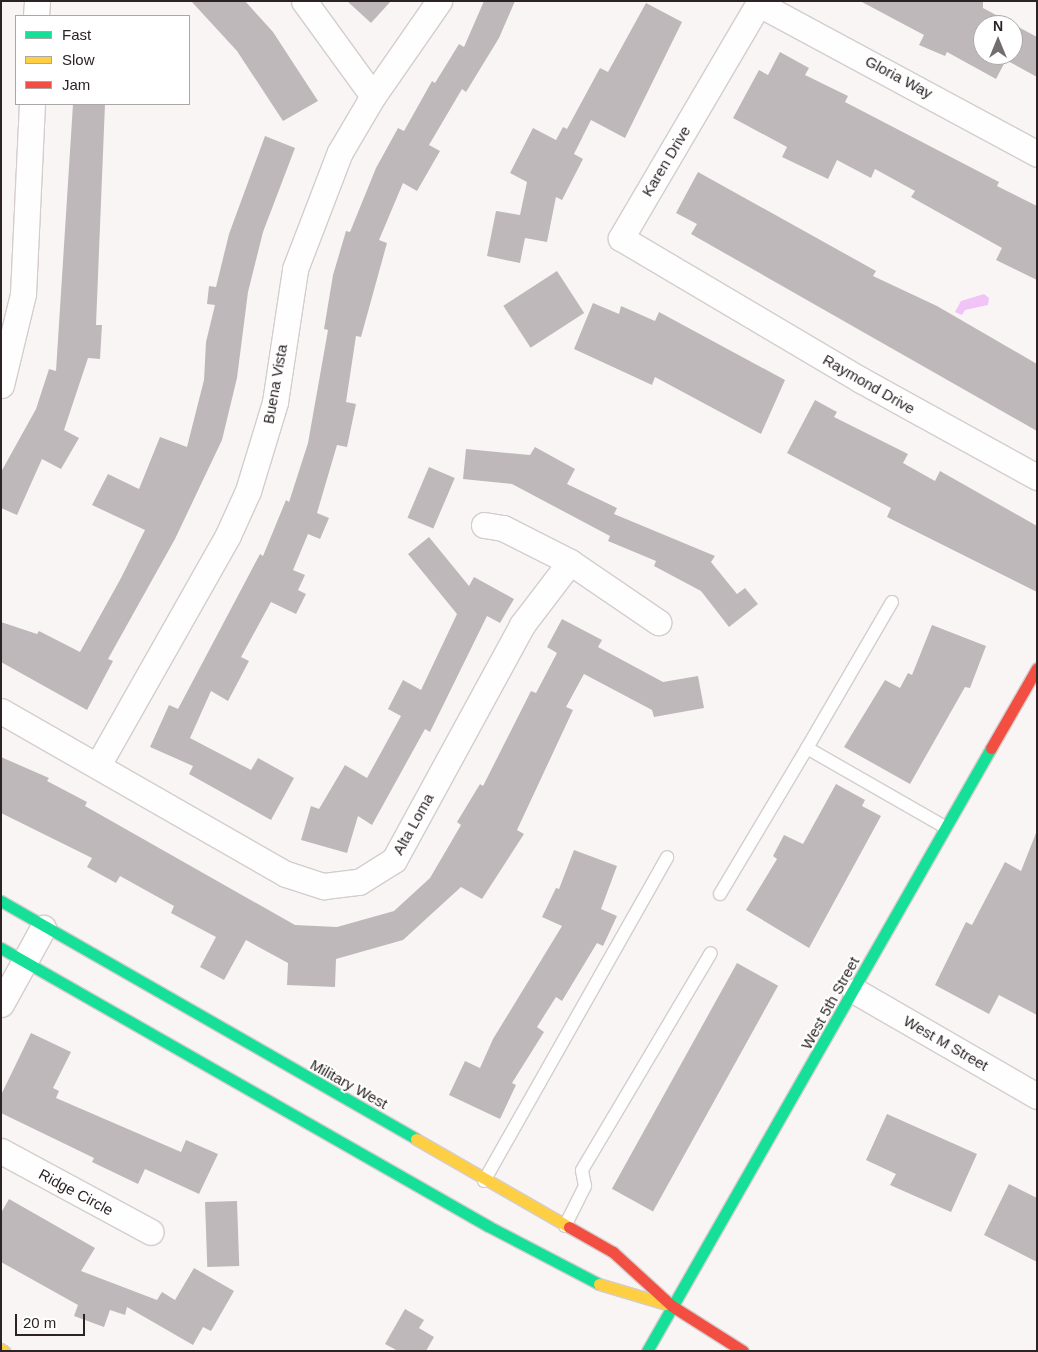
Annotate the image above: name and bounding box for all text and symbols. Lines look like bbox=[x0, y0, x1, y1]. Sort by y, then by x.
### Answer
legend bbox=[15, 15, 190, 105]
north arrow bbox=[973, 15, 1023, 65]
text: N bbox=[993, 18, 1003, 34]
text: Fast bbox=[62, 26, 91, 43]
text: Slow bbox=[62, 51, 95, 68]
street label: Gloria Way bbox=[862, 52, 936, 102]
text: Jam bbox=[62, 76, 90, 93]
street label: Karen Drive bbox=[638, 122, 694, 200]
street label: Buena Vista bbox=[259, 343, 291, 425]
street label: Raymond Drive bbox=[820, 350, 918, 418]
street label: Alta Loma bbox=[389, 790, 437, 858]
street label: West 5th Street bbox=[797, 954, 863, 1052]
street label: West M Street bbox=[900, 1012, 992, 1074]
street label: Military West bbox=[307, 1055, 391, 1113]
street label: Ridge Circle bbox=[36, 1165, 116, 1219]
scale bar bbox=[18, 1304, 88, 1336]
text: 20 m bbox=[23, 1314, 56, 1331]

